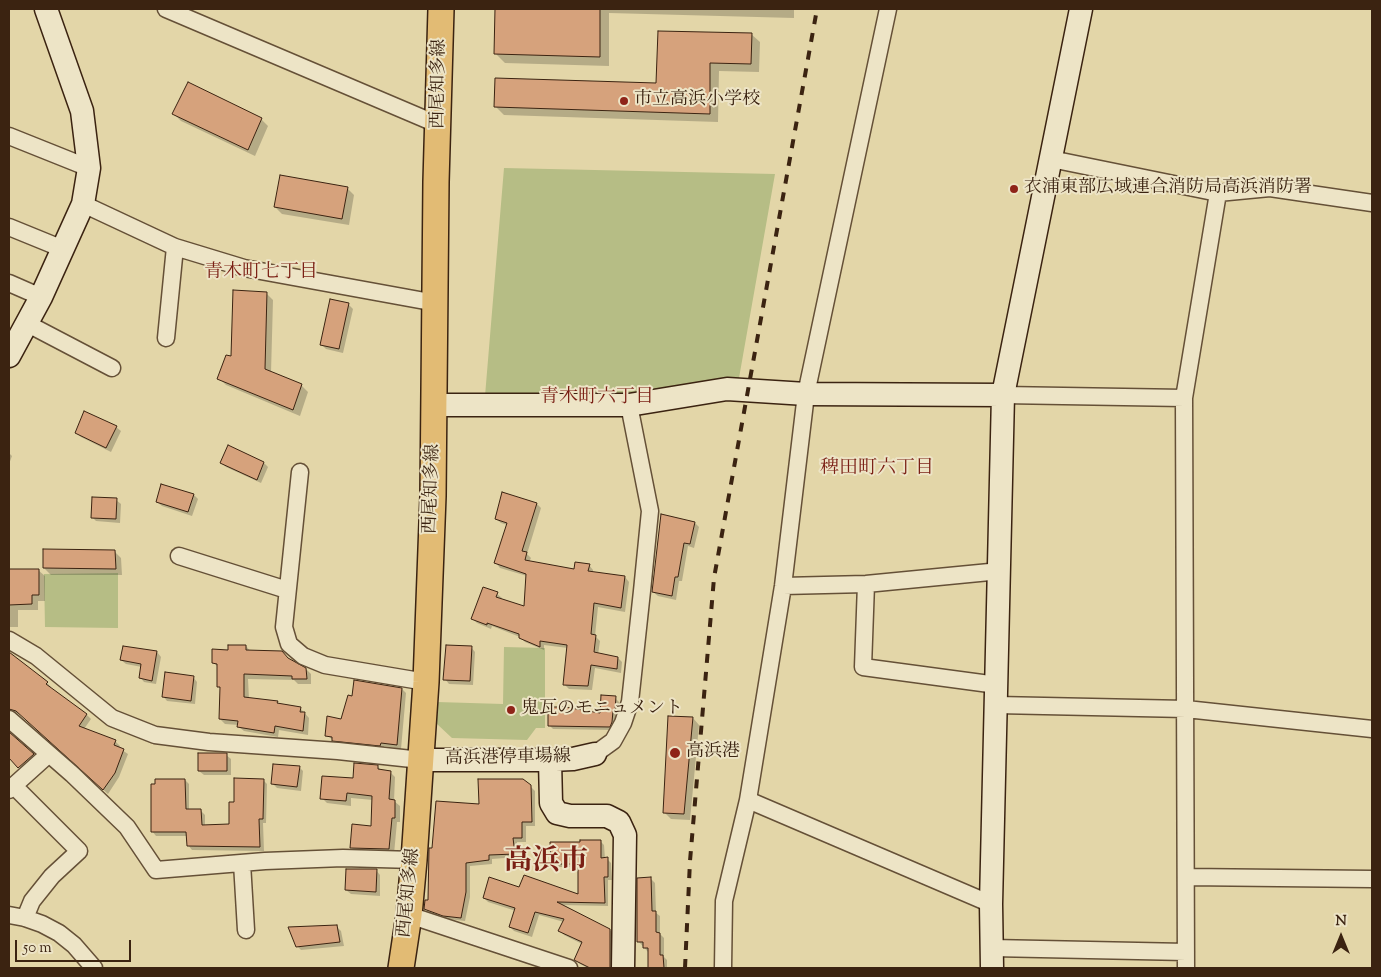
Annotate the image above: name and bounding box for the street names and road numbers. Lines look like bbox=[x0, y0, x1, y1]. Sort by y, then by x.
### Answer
street label: 西尾知多線 bbox=[428, 39, 452, 129]
street label: 西尾知多線 bbox=[421, 444, 445, 534]
street label: 高浜港停車場線 bbox=[445, 747, 571, 771]
street label: 西尾知多線 bbox=[395, 847, 425, 939]

